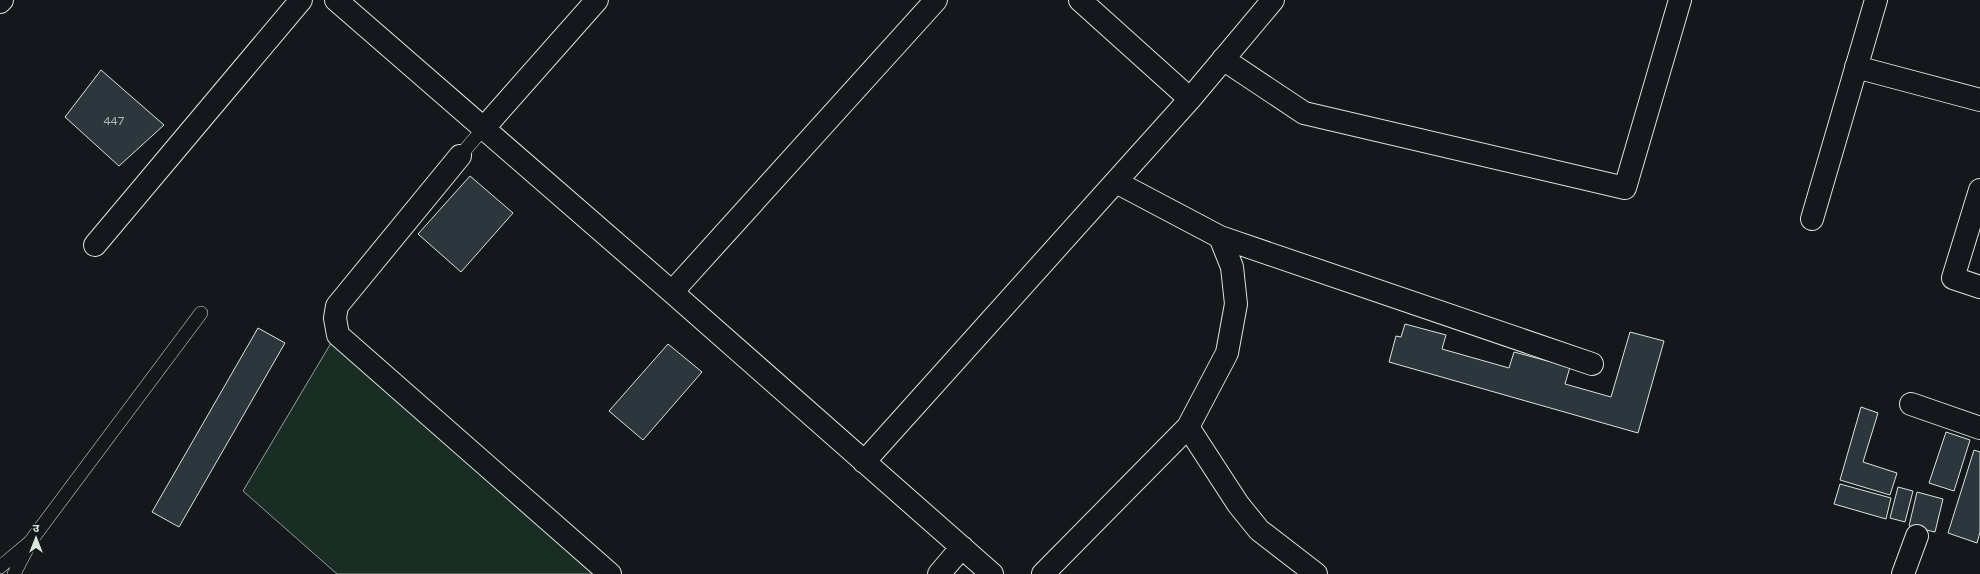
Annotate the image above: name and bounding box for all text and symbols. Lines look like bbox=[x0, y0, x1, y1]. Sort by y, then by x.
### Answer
house number: 447 bbox=[104, 113, 124, 128]
north arrow bbox=[16, 518, 56, 558]
text: उ bbox=[33, 521, 40, 534]

